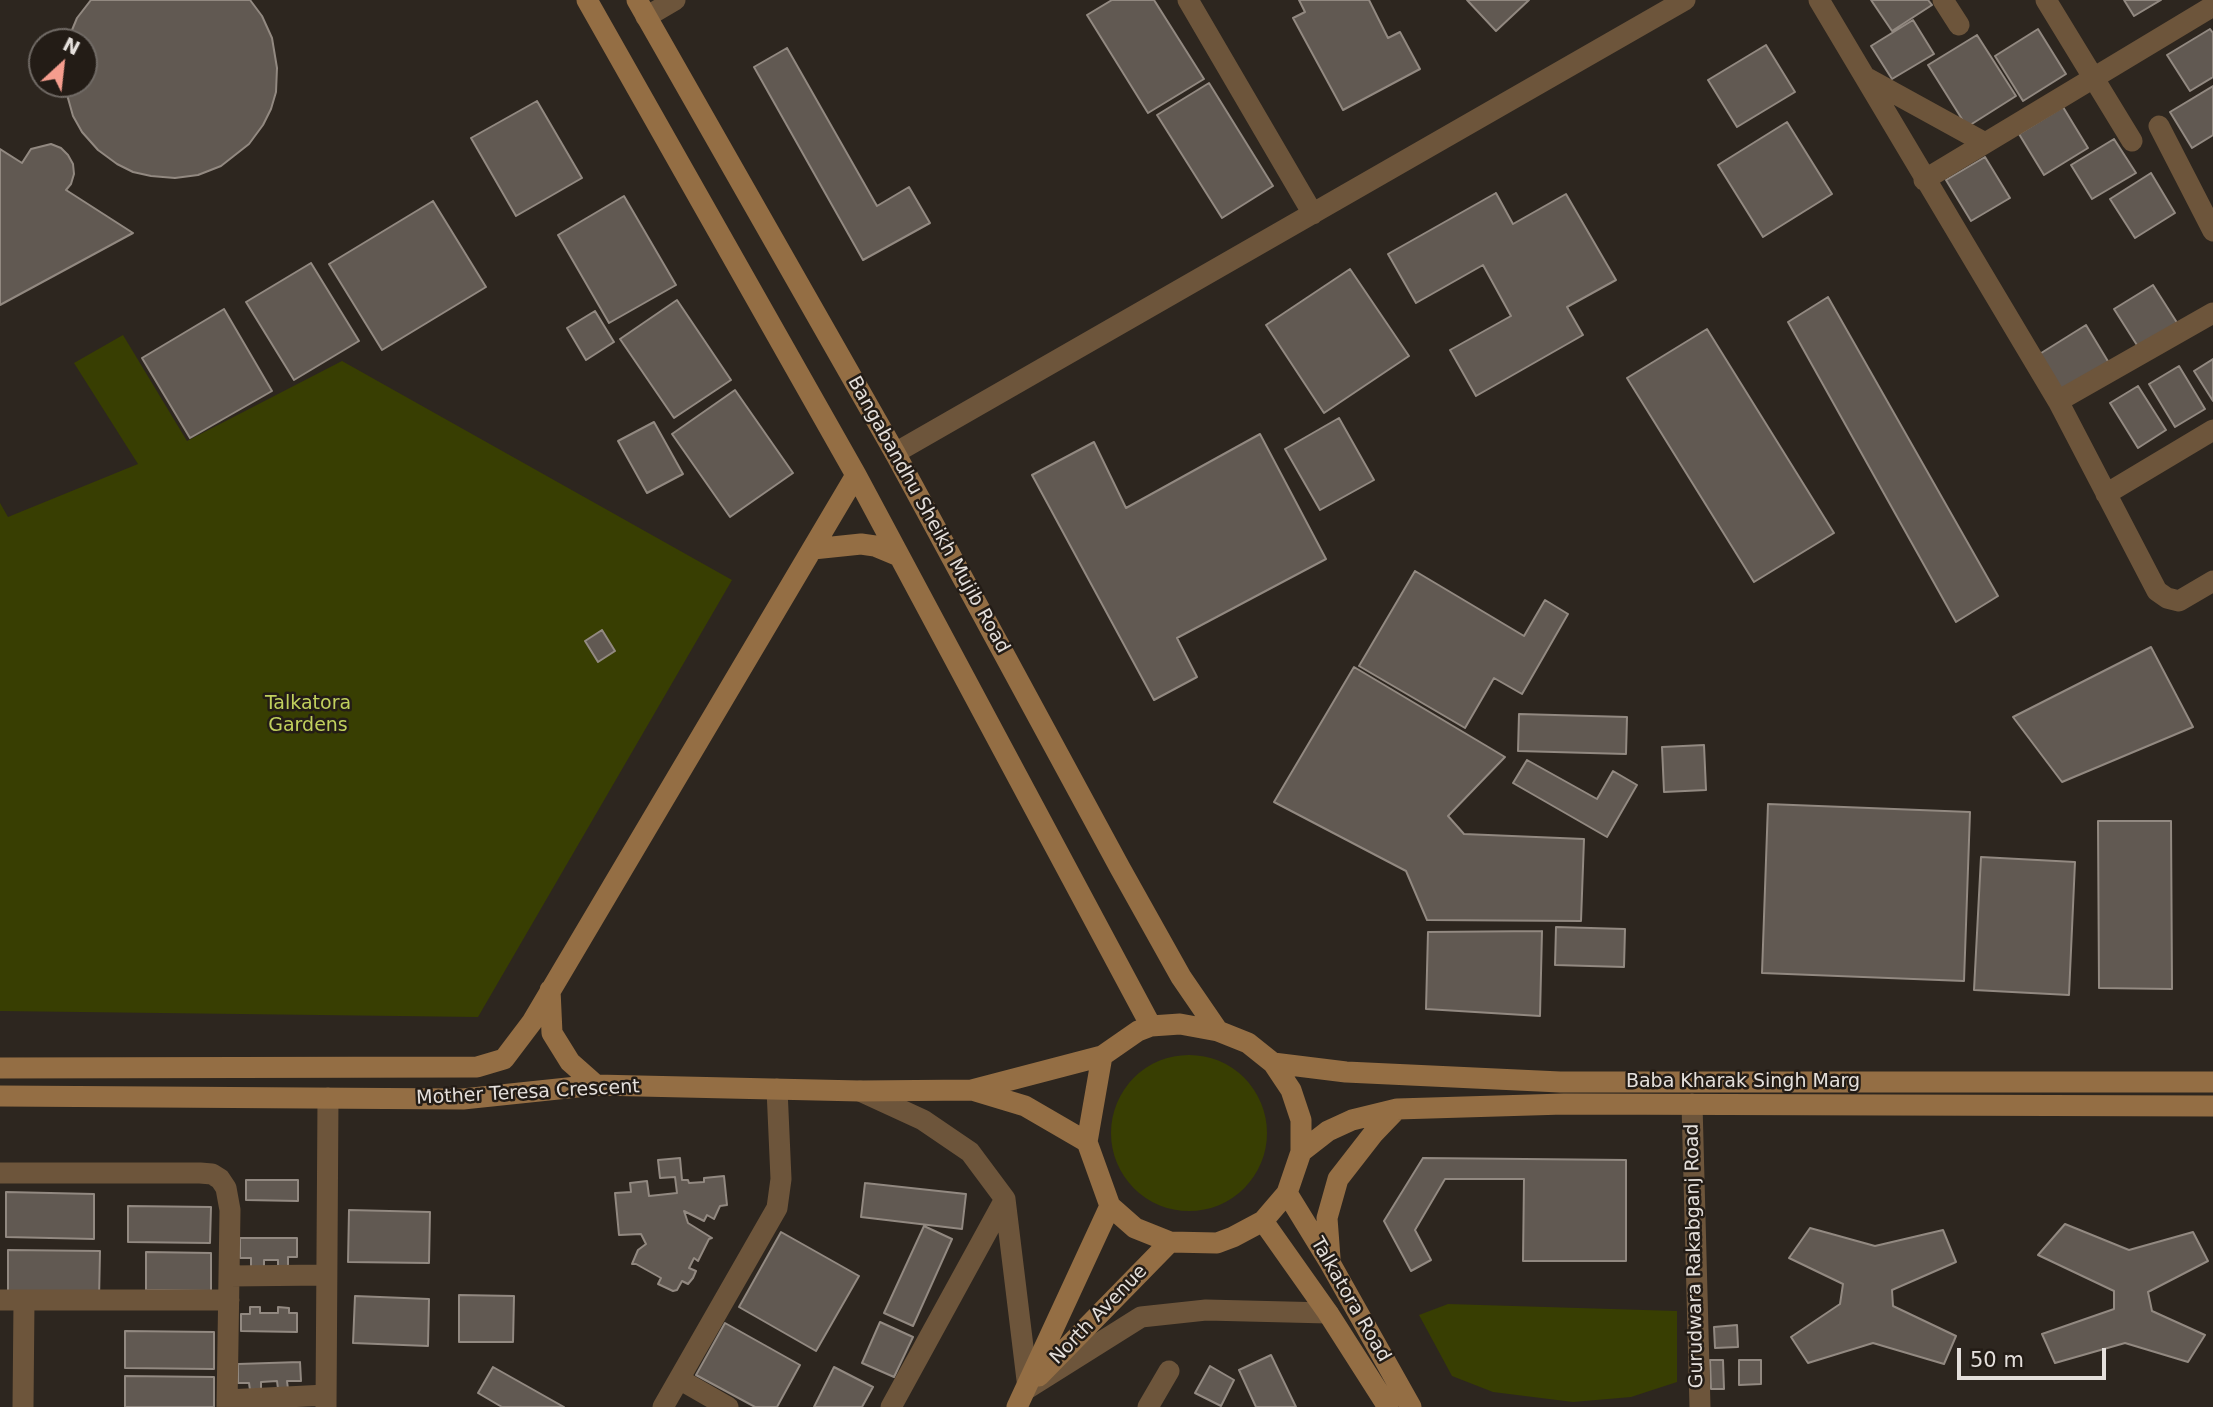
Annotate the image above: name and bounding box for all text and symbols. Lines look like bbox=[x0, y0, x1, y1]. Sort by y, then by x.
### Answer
north arrow bbox=[28, 28, 98, 98]
text: N bbox=[60, 33, 84, 59]
street label: Bangabandhu Sheikh Mujib Road bbox=[842, 372, 1014, 658]
park label: Talkatora Gardens bbox=[265, 693, 351, 737]
street label: Baba Kharak Singh Marg bbox=[1626, 1071, 1860, 1093]
street label: Mother Teresa Crescent bbox=[416, 1076, 640, 1110]
street label: Gurudwara Rakabganj Road bbox=[1681, 1123, 1709, 1389]
street label: Talkatora Road bbox=[1305, 1234, 1395, 1366]
street label: North Avenue bbox=[1046, 1260, 1152, 1370]
scale bar bbox=[1961, 1334, 2110, 1378]
text: 50 m bbox=[1970, 1348, 2024, 1372]

